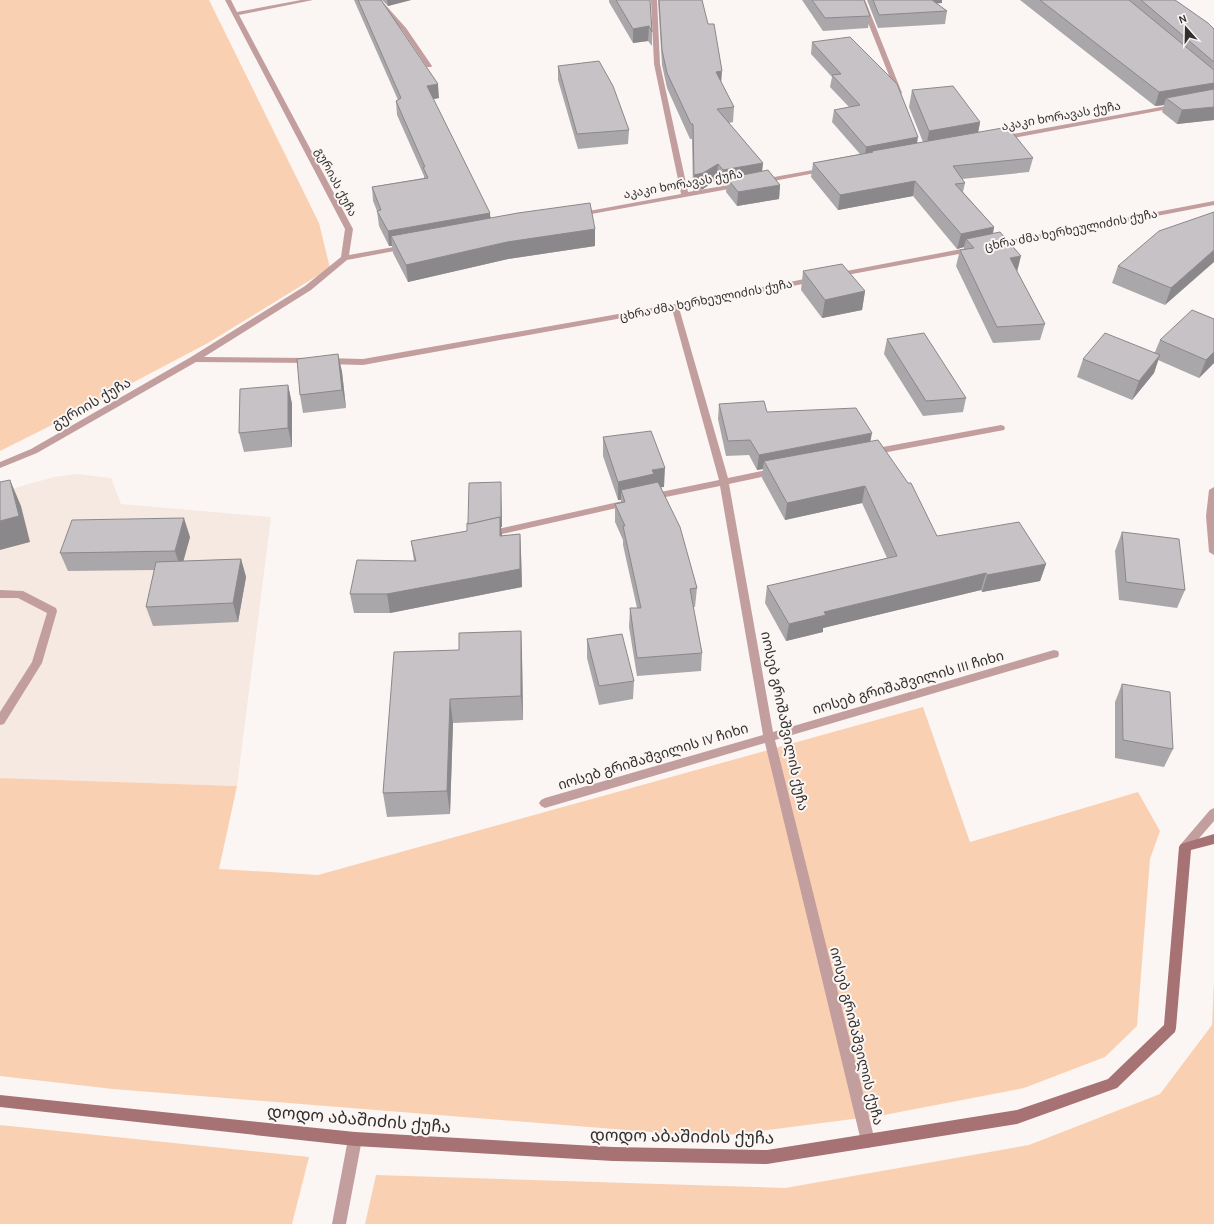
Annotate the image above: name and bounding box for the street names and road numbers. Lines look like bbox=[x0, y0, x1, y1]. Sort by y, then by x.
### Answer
street label: აკაკი ხორავას ქუჩა bbox=[1000, 99, 1122, 133]
street label: გურიას ქუჩა bbox=[312, 145, 360, 219]
street label: აკაკი ხორავას ქუჩა bbox=[622, 167, 744, 201]
street label: ცხრა ძმა ხერხეულიძის ქუჩა bbox=[983, 206, 1159, 255]
street label: ცხრა ძმა ხერხეულიძის ქუჩა bbox=[618, 276, 794, 325]
street label: გურიის ქუჩა bbox=[49, 374, 134, 433]
street label: იოსებ გრიშაშვილის ქუჩა bbox=[757, 630, 812, 812]
street label: იოსებ გრიშაშვილის III ჩიხი bbox=[811, 647, 1006, 718]
street label: იოსებ გრიშაშვილის IV ჩიხი bbox=[556, 719, 750, 794]
street label: იოსებ გრიშაშვილის ქუჩა bbox=[826, 945, 887, 1127]
street label: დოდო აბაშიძის ქუჩა bbox=[266, 1101, 452, 1138]
street label: დოდო აბაშიძის ქუჩა bbox=[590, 1124, 774, 1149]

